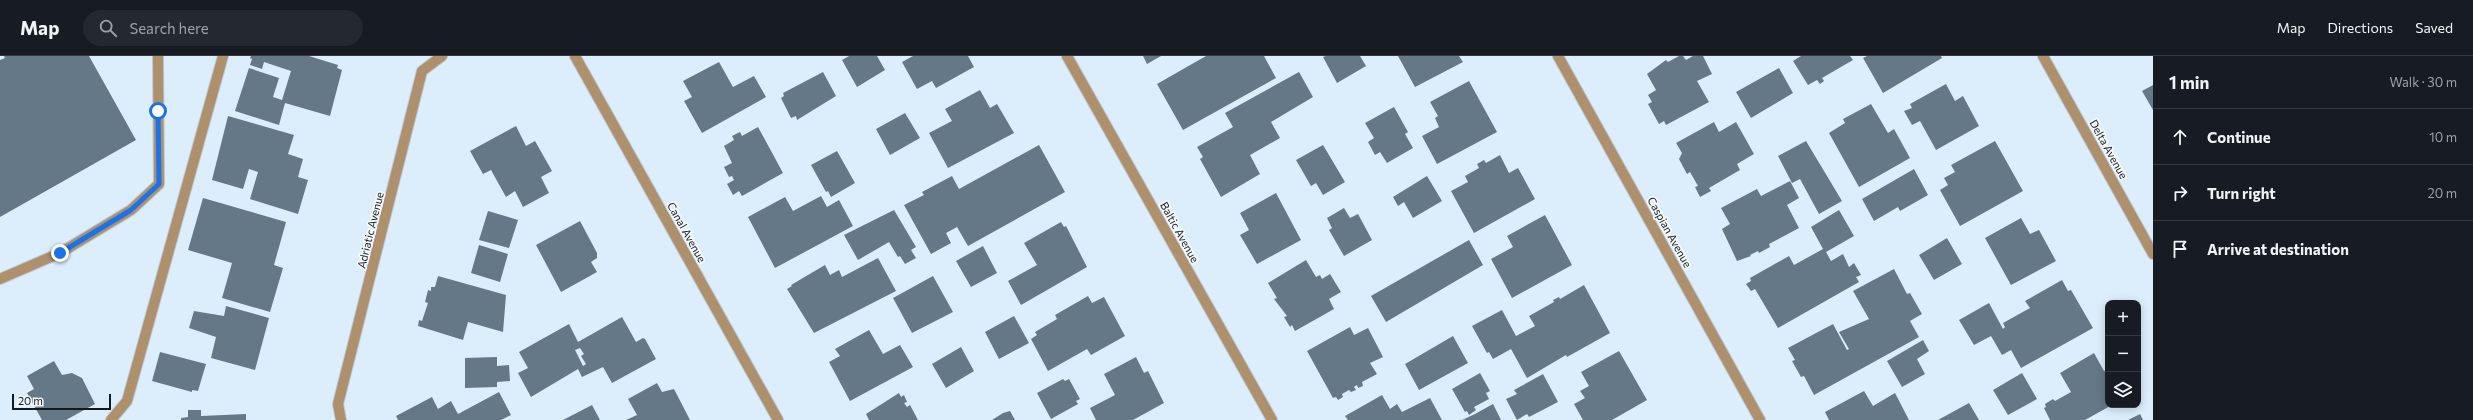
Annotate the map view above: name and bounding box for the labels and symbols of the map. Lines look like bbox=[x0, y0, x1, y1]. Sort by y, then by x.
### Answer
route start bbox=[149, 102, 167, 120]
street label: Delta Avenue bbox=[2087, 117, 2131, 181]
street label: Adriatic Avenue bbox=[354, 190, 386, 270]
street label: Caspian Avenue bbox=[1645, 195, 1695, 270]
street label: Baltic Avenue bbox=[1158, 199, 1202, 265]
street label: Canal Avenue bbox=[665, 200, 709, 265]
route end bbox=[51, 244, 69, 262]
scale bar bbox=[12, 392, 111, 411]

